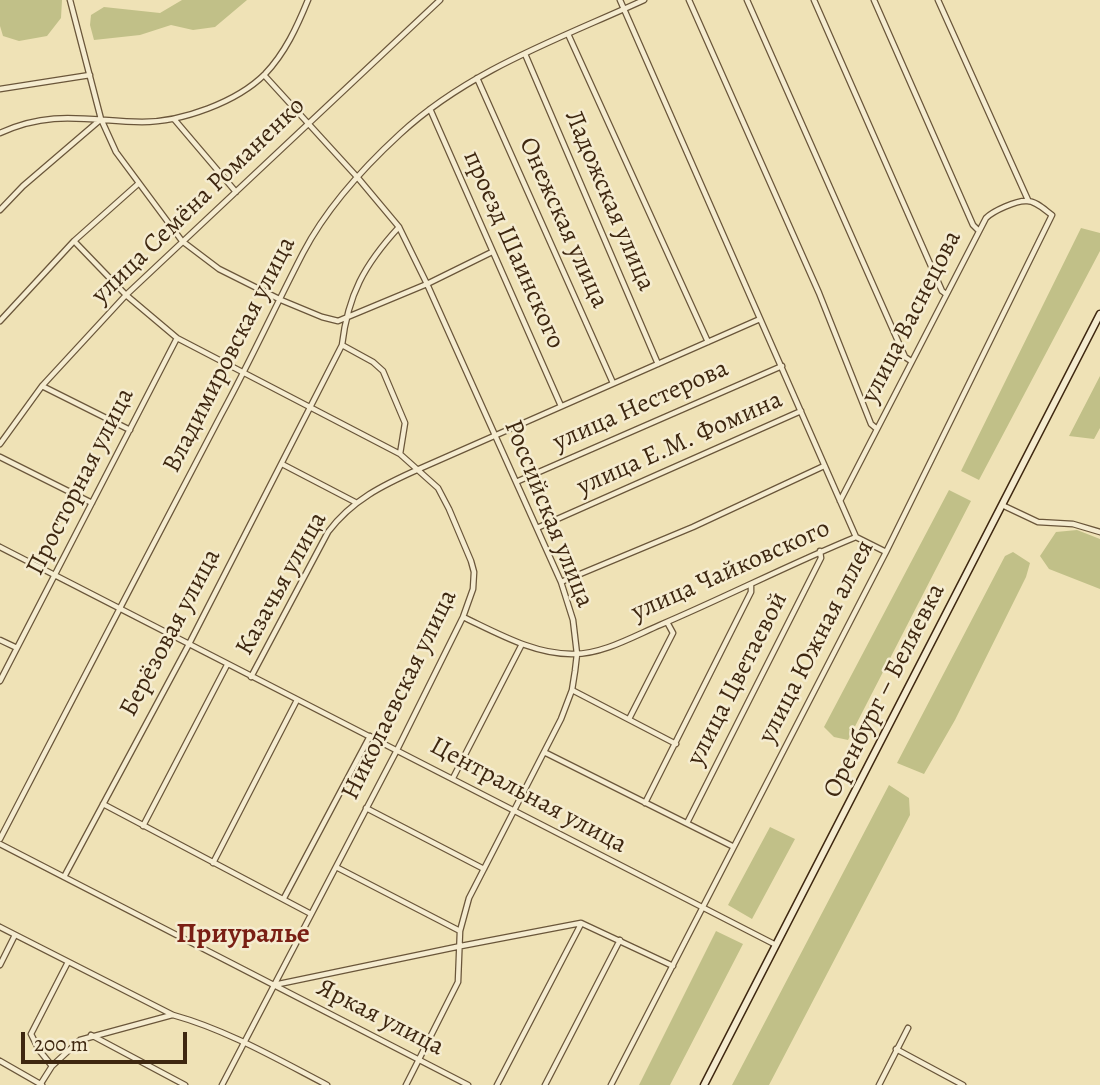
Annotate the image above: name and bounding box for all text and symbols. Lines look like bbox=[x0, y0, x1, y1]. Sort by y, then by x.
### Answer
street label: улица Семёна Романенко bbox=[86, 91, 312, 311]
street label: Ладожская улица bbox=[557, 106, 661, 296]
street label: Онежская улица bbox=[511, 133, 615, 313]
street label: проезд Шаинского bbox=[455, 146, 571, 354]
street label: улица Васнецова bbox=[855, 226, 969, 408]
street label: Владимировская улица bbox=[157, 232, 303, 478]
street label: улица Нестерова bbox=[549, 353, 733, 459]
street label: Просторная улица bbox=[20, 383, 142, 581]
street label: улица Е.М. Фомина bbox=[573, 385, 787, 503]
street label: Российская улица bbox=[496, 416, 600, 612]
street label: Казачья улица bbox=[230, 507, 334, 661]
street label: улица Чайковского bbox=[627, 513, 835, 629]
street label: улица Южная аллея bbox=[752, 535, 882, 749]
street label: Берёзовая улица bbox=[114, 544, 228, 722]
street label: Оренбург – Беляевка bbox=[817, 579, 953, 803]
street label: Николаевская улица bbox=[336, 585, 464, 805]
street label: улица Цветаевой bbox=[681, 587, 795, 771]
street label: Центральная улица bbox=[424, 731, 632, 861]
district label: Приуралье bbox=[176, 918, 310, 952]
street label: Яркая улица bbox=[311, 973, 449, 1063]
scale bar bbox=[24, 1018, 191, 1062]
text: 200 m bbox=[34, 1030, 88, 1058]

